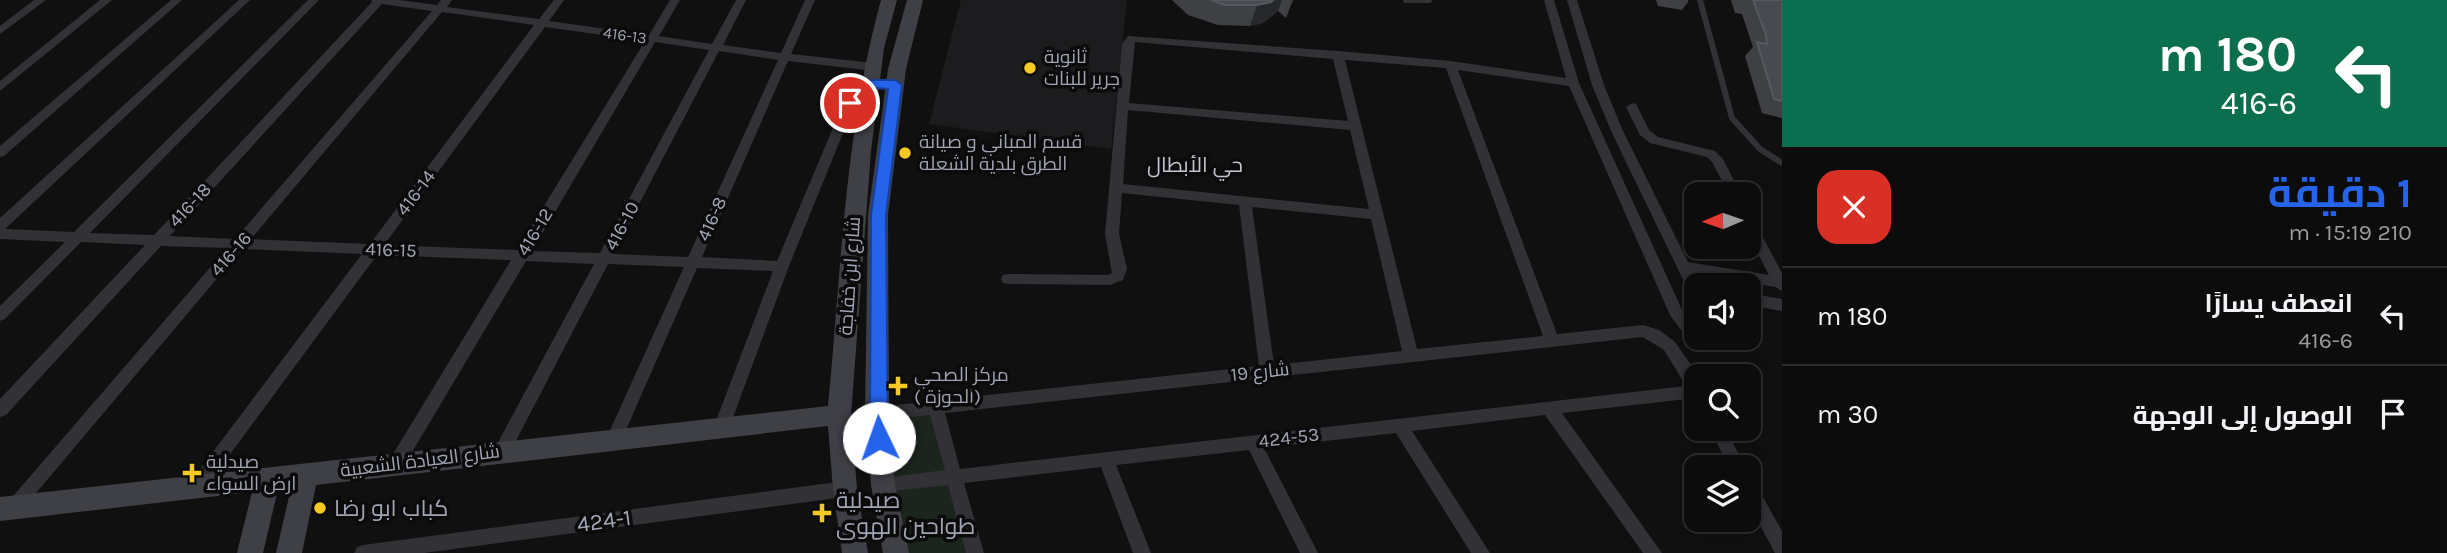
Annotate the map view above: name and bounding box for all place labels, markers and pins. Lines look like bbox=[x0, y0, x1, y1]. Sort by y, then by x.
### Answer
place label: ثانوية جرير للبنات bbox=[1044, 46, 1120, 90]
marker: ثانوية جرير للبنات bbox=[1022, 60, 1038, 76]
pin bbox=[820, 73, 880, 133]
place label: قسم المباني و صيانة الطرق بلدية الشعلة bbox=[919, 131, 1082, 176]
marker: قسم المباني و صيانة الطرق بلدية الشعلة bbox=[897, 145, 913, 161]
place label: مركز الصحي ( الحوزة) bbox=[914, 364, 1009, 408]
marker: مركز الصحي ( الحوزة) bbox=[888, 376, 908, 396]
place label: صيدلية ارض السواء bbox=[206, 451, 296, 495]
marker: صيدلية ارض السواء bbox=[184, 465, 200, 481]
place label: صيدلية طواحين الهوى bbox=[836, 487, 975, 540]
place label: كباب ابو رضا bbox=[334, 495, 448, 522]
marker: كباب ابو رضا bbox=[312, 500, 328, 516]
marker: صيدلية طواحين الهوى bbox=[814, 505, 830, 521]

